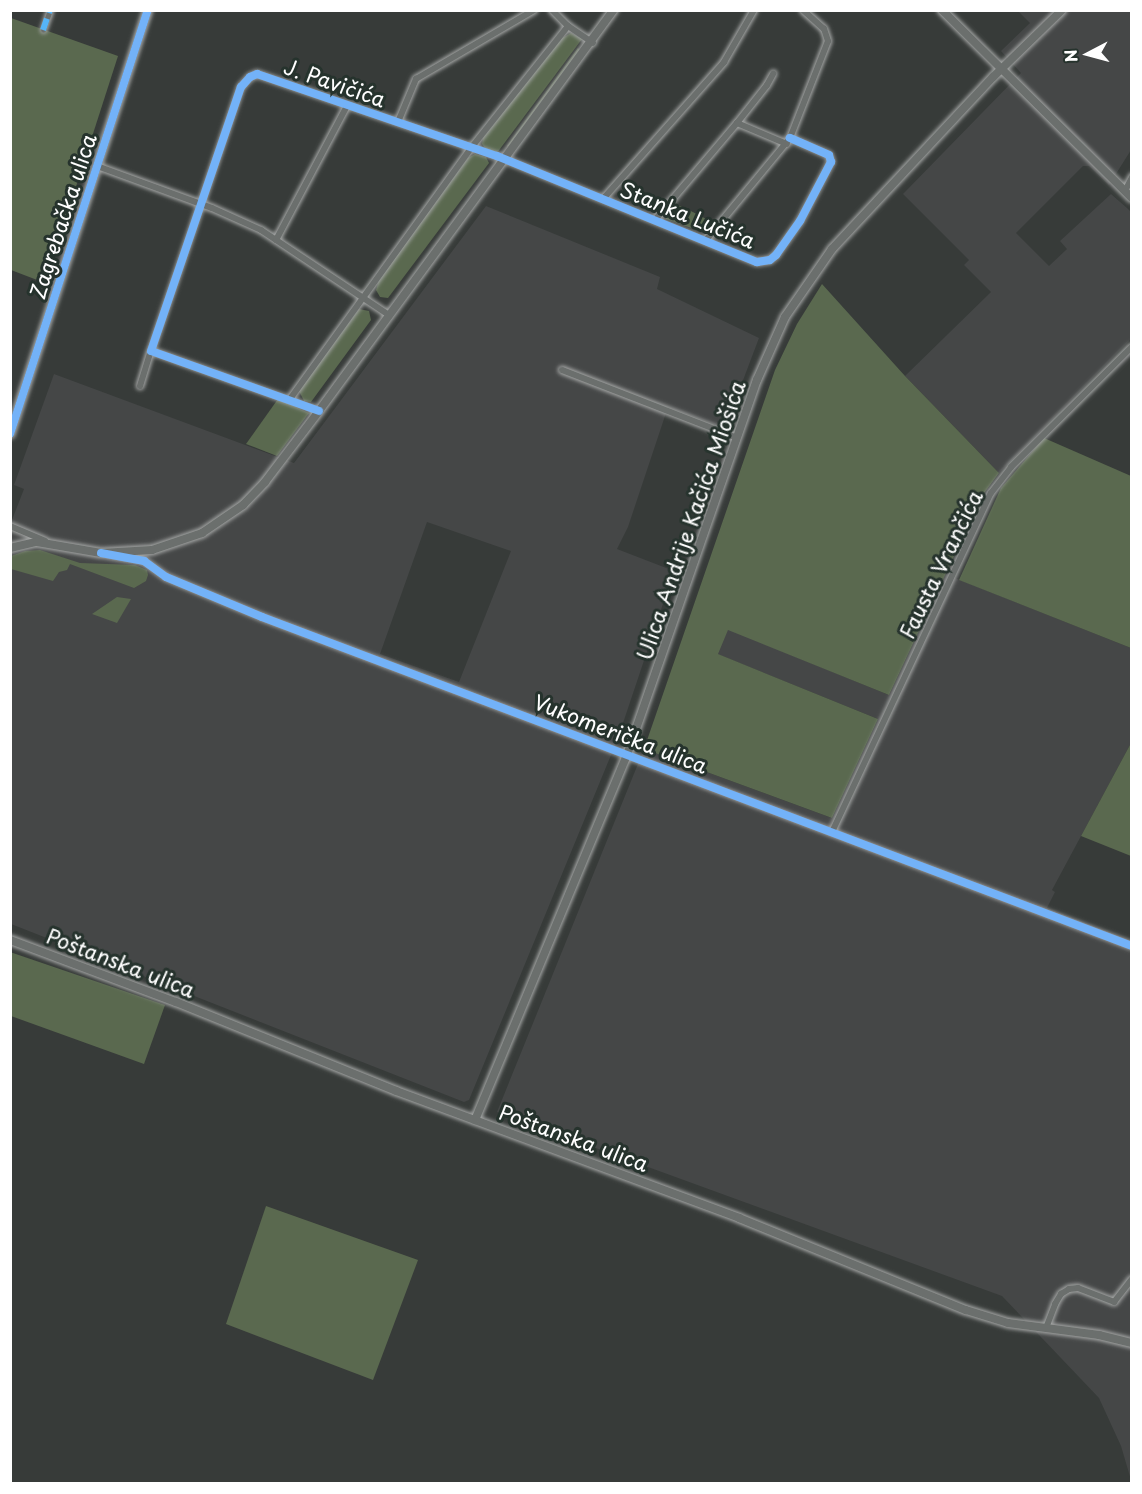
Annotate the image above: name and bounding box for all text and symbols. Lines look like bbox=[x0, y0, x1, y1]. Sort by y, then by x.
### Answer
north arrow bbox=[1058, 24, 1118, 84]
text: N bbox=[1058, 48, 1083, 63]
street label: J. Pavičića bbox=[280, 53, 390, 111]
street label: Zagrebačka ulica bbox=[23, 130, 101, 302]
street label: Stanka Lučića bbox=[616, 175, 760, 253]
street label: Ulica Andrije Kačića Miošića bbox=[631, 378, 749, 662]
street label: Fausta Vrančića bbox=[893, 485, 987, 643]
street label: Vukomerička ulica bbox=[530, 688, 712, 778]
street label: Poštanska ulica bbox=[43, 922, 199, 1002]
street label: Poštanska ulica bbox=[496, 1098, 652, 1176]

